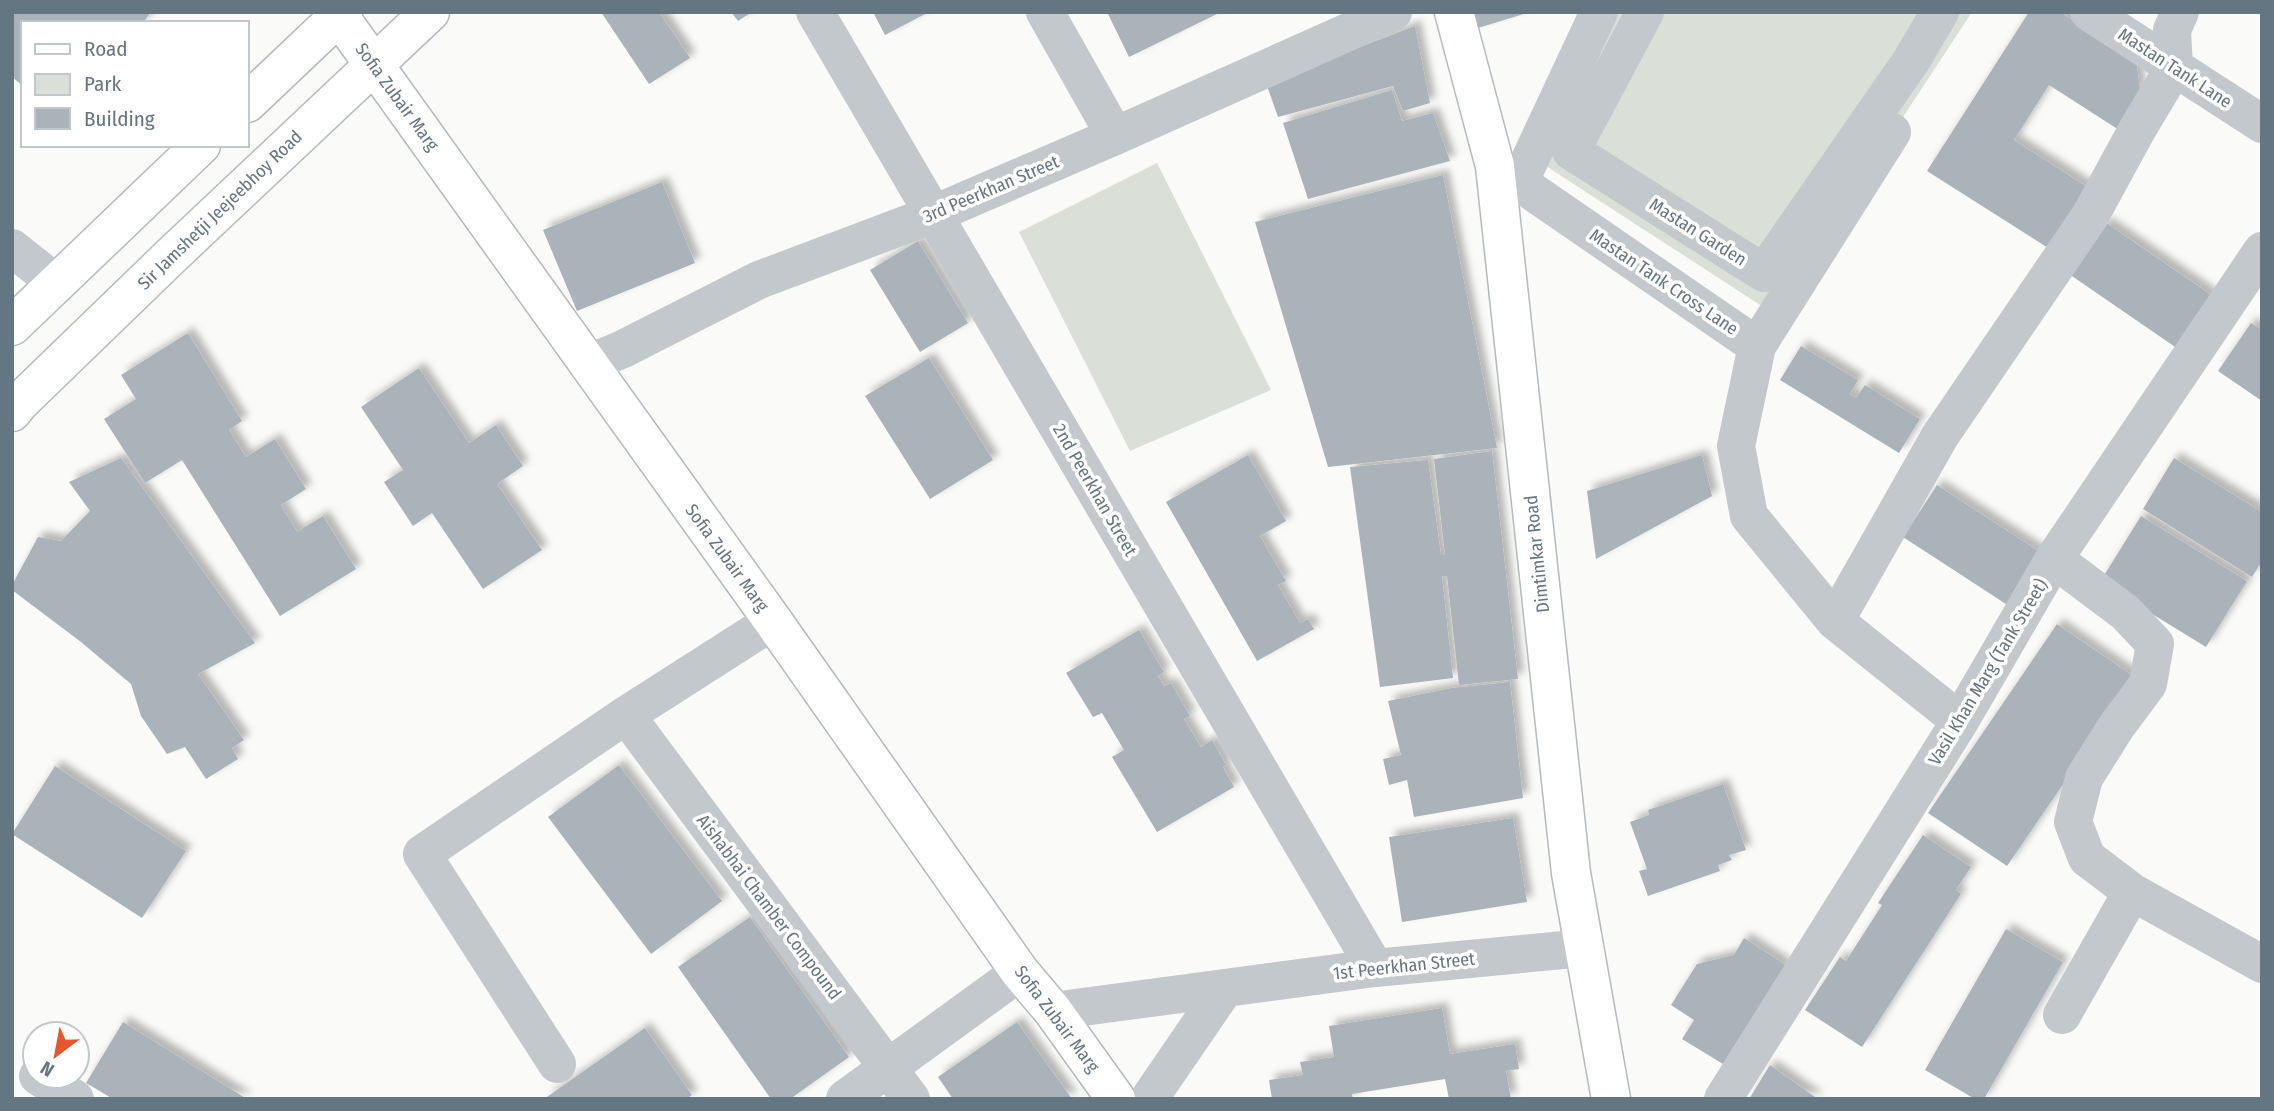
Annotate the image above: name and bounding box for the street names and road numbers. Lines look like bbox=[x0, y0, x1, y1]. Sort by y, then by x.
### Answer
street label: Mastan Tank Lane bbox=[2114, 23, 2236, 113]
street label: Sofia Zubair Marg bbox=[351, 39, 444, 156]
street label: Sir Jamshetji Jeejeebhoy Road bbox=[133, 126, 307, 294]
street label: 3rd Peerkhan Street bbox=[920, 150, 1062, 228]
street label: Mastan Garden bbox=[1645, 193, 1751, 271]
street label: Mastan Tank Cross Lane bbox=[1586, 224, 1743, 340]
street label: 2nd Peerkhan Street bbox=[1048, 420, 1142, 560]
street label: Dimtimkar Road bbox=[1520, 494, 1554, 614]
street label: Sofia Zubair Marg bbox=[681, 500, 774, 617]
street label: Vasil Khan Marg (Tank Street) bbox=[1924, 575, 2052, 769]
street label: Aishabhai Chamber Compound bbox=[692, 810, 846, 1004]
street label: 1st Peerkhan Street bbox=[1332, 948, 1476, 984]
street label: Sofia Zubair Marg bbox=[1010, 961, 1105, 1077]

